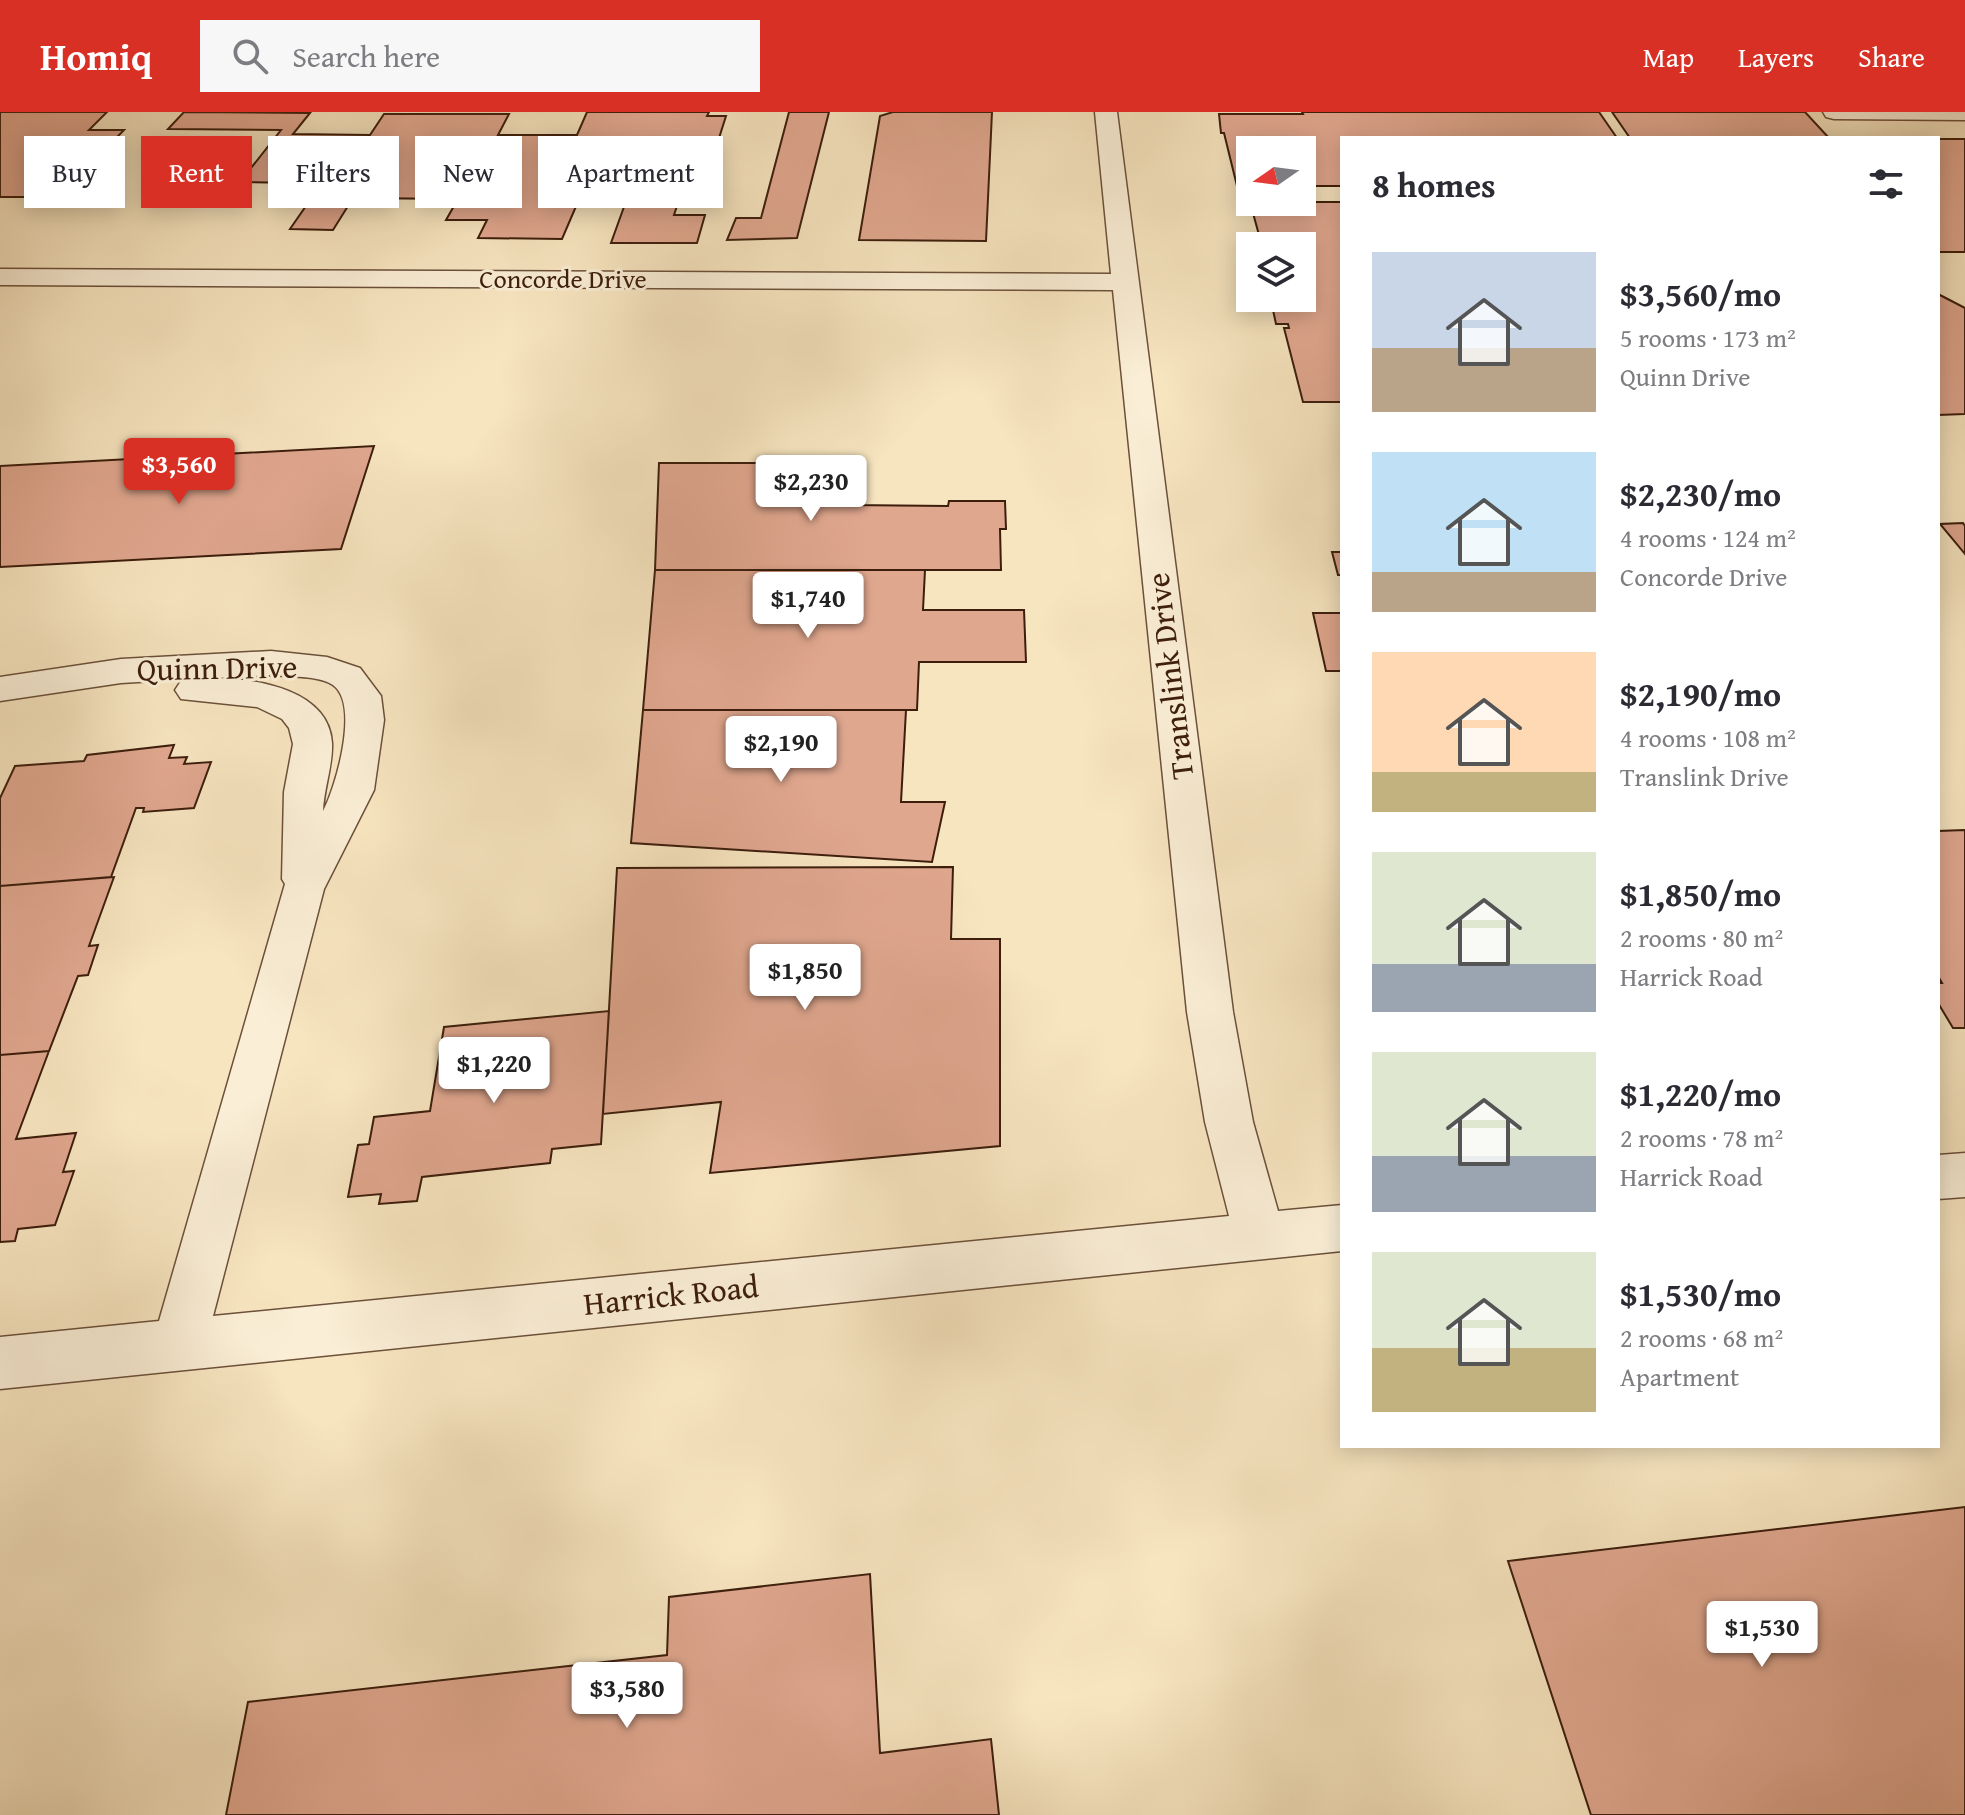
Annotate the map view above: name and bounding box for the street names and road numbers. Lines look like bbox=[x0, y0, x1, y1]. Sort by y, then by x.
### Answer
street label: Concorde Drive bbox=[479, 259, 647, 298]
street label: Translink Drive bbox=[1134, 570, 1205, 782]
street label: Quinn Drive bbox=[136, 643, 298, 692]
street label: Harrick Road bbox=[581, 1262, 761, 1327]

